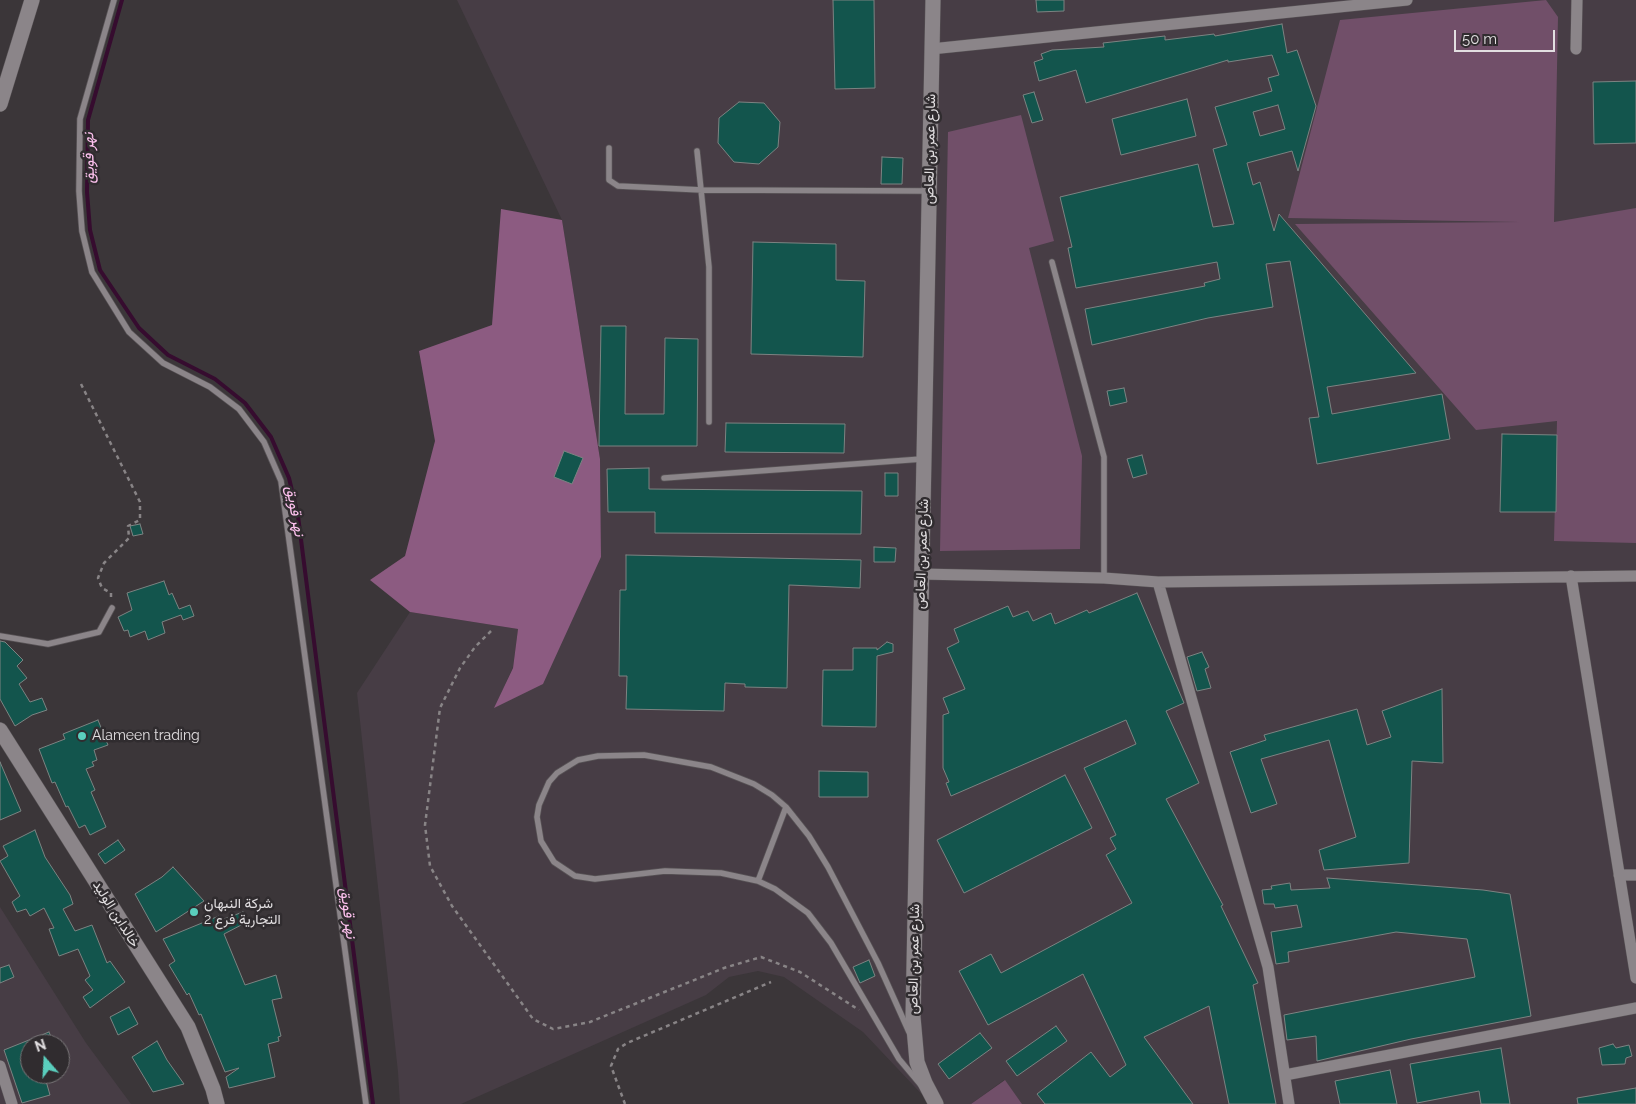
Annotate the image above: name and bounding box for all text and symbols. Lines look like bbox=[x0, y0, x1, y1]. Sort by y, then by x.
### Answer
scale bar bbox=[1456, 20, 1557, 52]
text: 50 m bbox=[1462, 30, 1497, 48]
street label: شارع عمر بن العاص bbox=[921, 94, 939, 204]
water label: نهر قويق bbox=[80, 132, 98, 184]
water label: نهر قويق bbox=[282, 484, 308, 538]
street label: شارع عمر بن العاص bbox=[912, 499, 932, 609]
place label: Alameen trading bbox=[92, 728, 200, 744]
marker: Alameen trading bbox=[76, 730, 88, 742]
street label: خالدابن الوليد bbox=[89, 877, 143, 951]
water label: نهر قويق bbox=[336, 887, 360, 939]
place label: شركة النبهان التجارية فرع 2 bbox=[204, 896, 281, 929]
street label: شارع عمر بن العاص bbox=[905, 904, 923, 1014]
marker: شركة النبهان التجارية فرع 2 bbox=[188, 906, 200, 918]
north arrow bbox=[20, 1034, 70, 1084]
text: N bbox=[33, 1036, 48, 1055]

